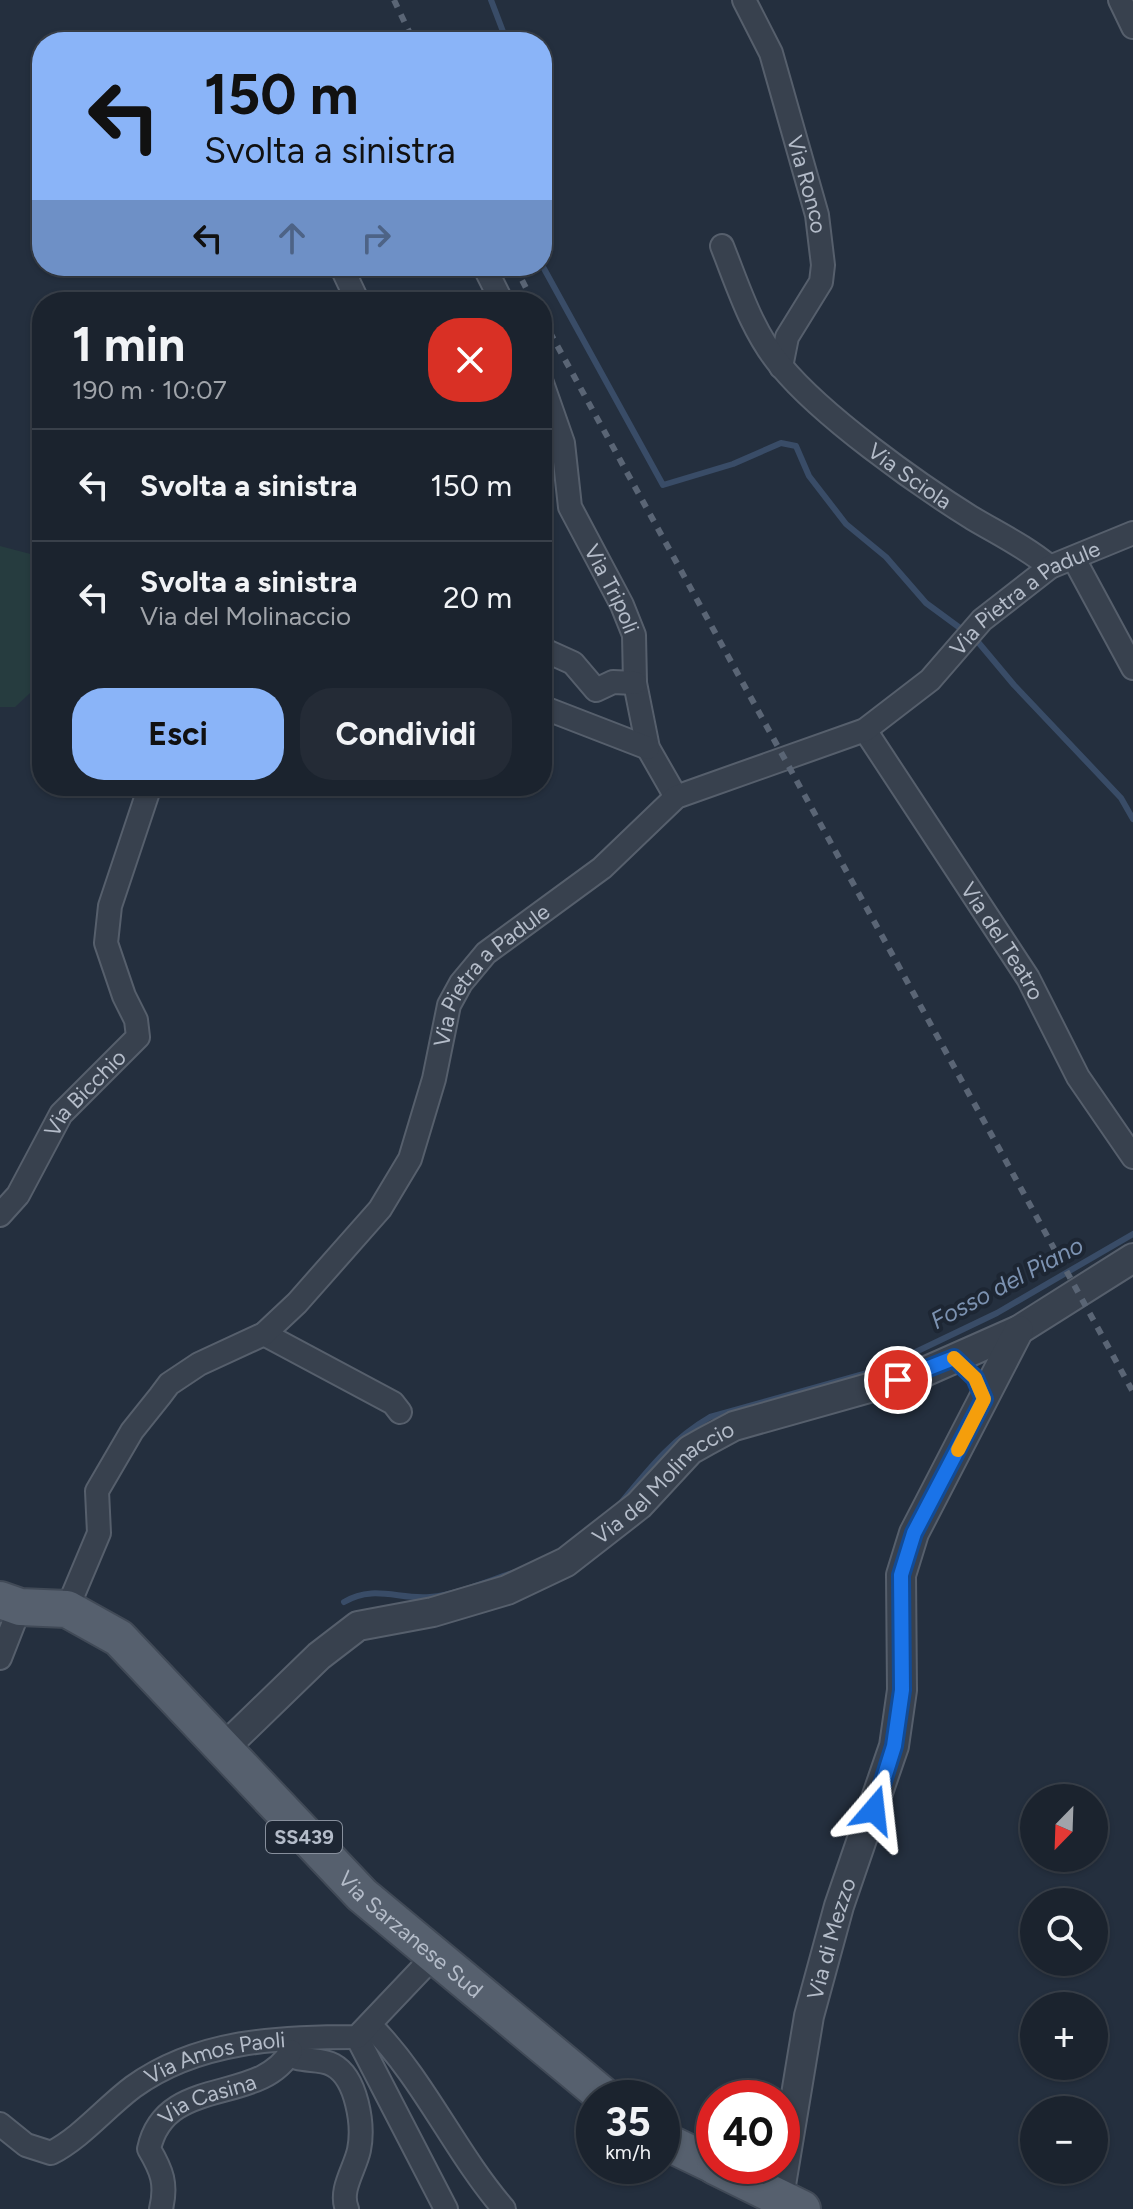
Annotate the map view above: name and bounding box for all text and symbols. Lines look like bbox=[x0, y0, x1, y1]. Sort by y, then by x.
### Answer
text: 150 m bbox=[204, 61, 359, 128]
icon: left bbox=[72, 64, 176, 168]
text: Svolta a sinistra bbox=[204, 129, 456, 172]
street label: Via Ronco bbox=[781, 132, 832, 235]
icon: left bbox=[186, 216, 230, 260]
icon: ahead bbox=[270, 216, 314, 260]
icon: right bbox=[354, 216, 398, 260]
text: 1 min bbox=[72, 315, 185, 373]
button: close bbox=[428, 318, 512, 402]
text: 190 m · 10:07 bbox=[72, 374, 227, 406]
street label: Via Sciola bbox=[862, 437, 957, 515]
icon: left bbox=[72, 463, 116, 507]
text: Svolta a sinistra bbox=[140, 467, 357, 504]
text: 150 m bbox=[430, 467, 512, 504]
street label: Via Pietra a Padule bbox=[944, 535, 1104, 661]
street label: Via Tripoli bbox=[578, 540, 645, 637]
text: Svolta a sinistra bbox=[140, 563, 357, 600]
icon: left bbox=[72, 575, 116, 619]
text: 20 m bbox=[443, 579, 512, 616]
text: Via del Molinaccio bbox=[140, 600, 351, 632]
button: Esci bbox=[72, 688, 284, 780]
button: Condividi bbox=[300, 688, 512, 780]
street label: Via del Teatro bbox=[955, 877, 1050, 1005]
street label: Via Pietra a Padule bbox=[428, 898, 555, 1049]
street label: Via Bicchio bbox=[39, 1044, 132, 1141]
water label: Fosso del Piano bbox=[926, 1230, 1088, 1335]
pin bbox=[864, 1346, 932, 1414]
icon: arrive bbox=[876, 1358, 920, 1402]
street label: Via del Molinaccio bbox=[587, 1415, 739, 1550]
position arrow bbox=[832, 1768, 916, 1852]
north arrow bbox=[1020, 1784, 1108, 1872]
map controls bbox=[1020, 1784, 1108, 2184]
road number: SS439 bbox=[266, 1821, 342, 1853]
street label: Via Sarzanese Sud bbox=[332, 1865, 488, 2004]
street label: Via di Mezzo bbox=[801, 1874, 862, 2003]
button: search bbox=[1020, 1888, 1108, 1976]
button: + bbox=[1020, 1992, 1108, 2080]
street label: Via Amos Paoli bbox=[140, 2026, 286, 2090]
street label: Via Casina bbox=[153, 2068, 260, 2131]
speed limit sign: 40 bbox=[696, 2080, 800, 2184]
button: − bbox=[1020, 2096, 1108, 2184]
text: 35 bbox=[605, 2098, 651, 2146]
text: km/h bbox=[605, 2140, 651, 2164]

